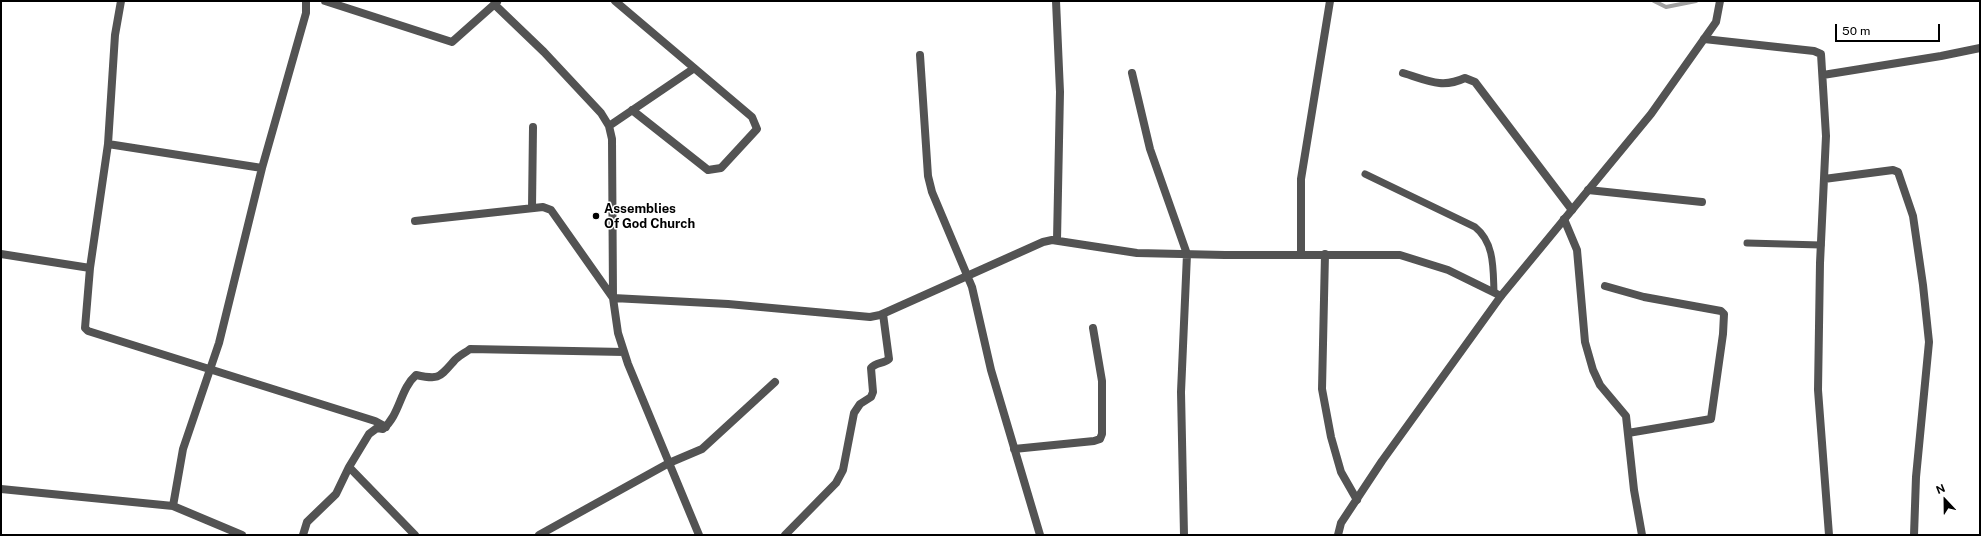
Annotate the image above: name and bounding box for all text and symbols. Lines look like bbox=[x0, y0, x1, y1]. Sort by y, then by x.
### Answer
scale bar bbox=[1837, 16, 1942, 42]
text: 50 m bbox=[1842, 24, 1870, 38]
place label: Assemblies Of God Church bbox=[604, 201, 695, 232]
marker: Assemblies Of God Church bbox=[591, 211, 601, 221]
north arrow bbox=[1925, 480, 1965, 520]
text: N bbox=[1934, 482, 1947, 496]

